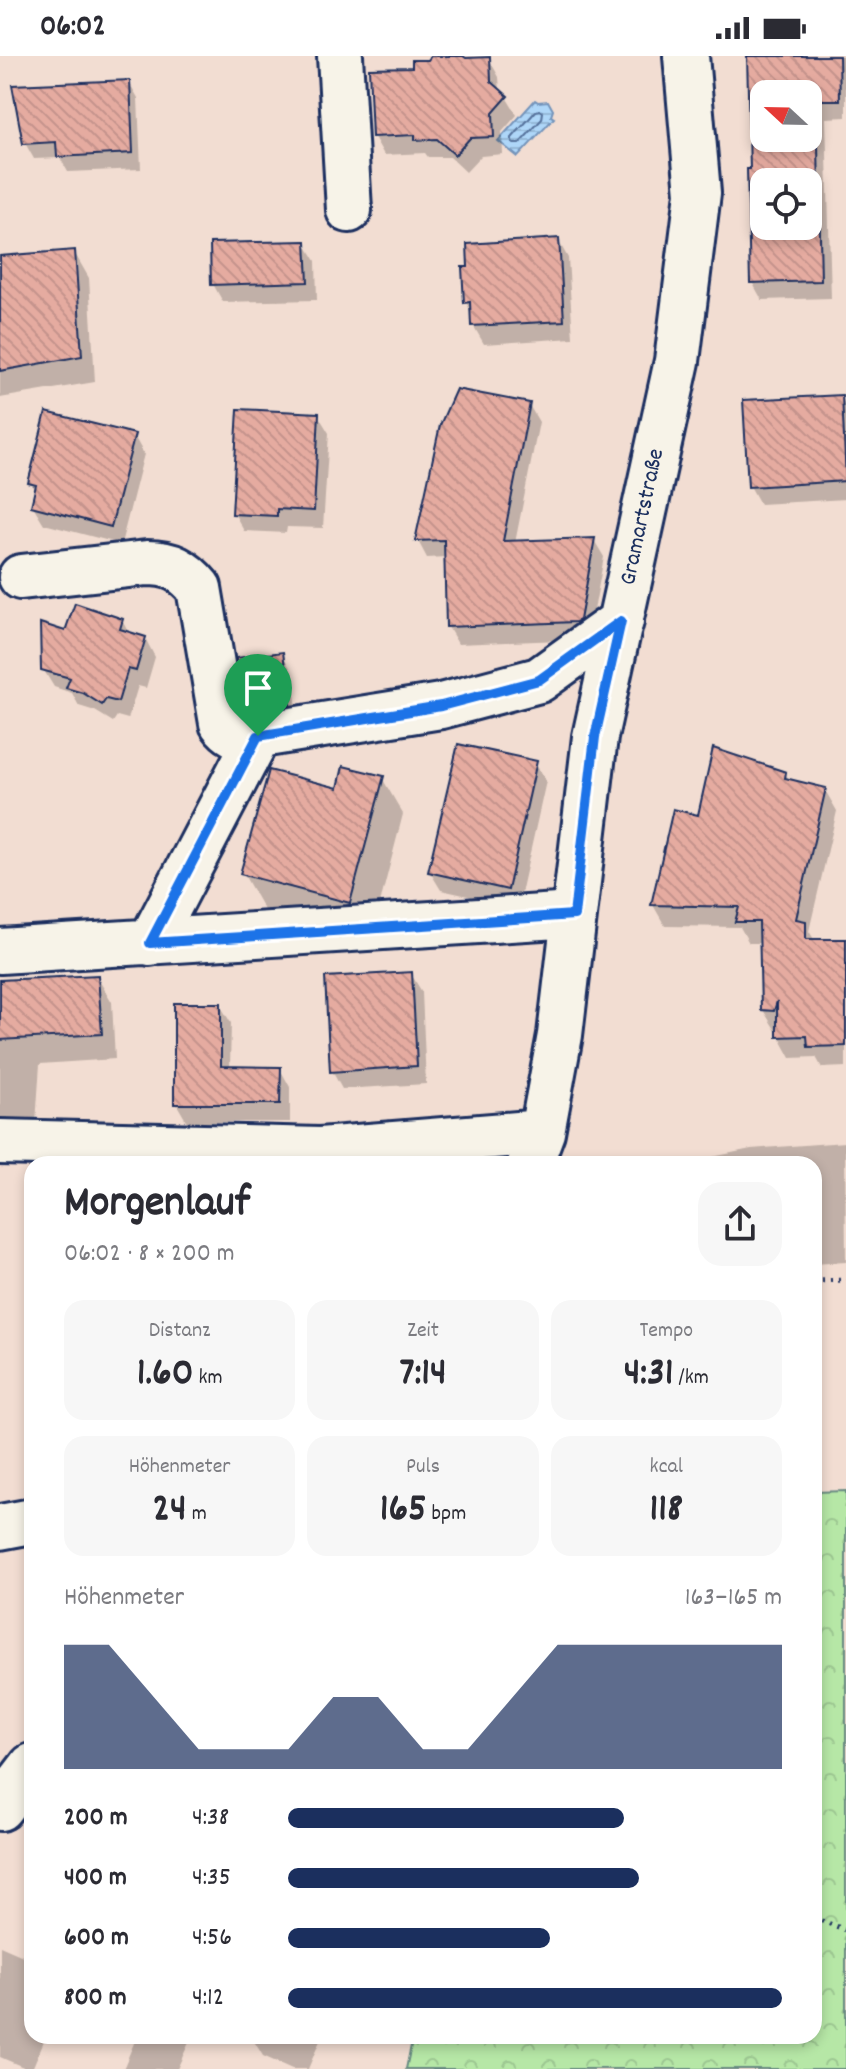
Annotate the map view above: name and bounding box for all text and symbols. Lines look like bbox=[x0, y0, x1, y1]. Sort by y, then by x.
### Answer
text: 06:02 bbox=[40, 7, 106, 50]
north arrow bbox=[750, 80, 822, 152]
map controls bbox=[750, 80, 822, 240]
button: locate bbox=[750, 168, 822, 240]
street label: Gramartstraße bbox=[612, 446, 674, 588]
pin bbox=[224, 654, 292, 736]
icon: arrive bbox=[236, 666, 280, 710]
text: Morgenlauf bbox=[64, 1174, 250, 1237]
button: share bbox=[698, 1182, 782, 1266]
text: 06:02 · 8 × 200 m bbox=[64, 1236, 235, 1273]
text: Distanz bbox=[149, 1316, 210, 1347]
text: Zeit bbox=[407, 1316, 439, 1347]
text: Tempo bbox=[640, 1316, 693, 1347]
text: 1.60 bbox=[137, 1347, 193, 1404]
text: 7:14 bbox=[399, 1347, 447, 1404]
text: 4:31 bbox=[624, 1347, 673, 1404]
text: km bbox=[193, 1363, 223, 1394]
text: /km bbox=[673, 1363, 709, 1394]
text: Höhenmeter bbox=[129, 1452, 231, 1483]
text: Puls bbox=[406, 1452, 440, 1483]
text: kcal bbox=[650, 1452, 683, 1483]
text: 24 bbox=[153, 1483, 187, 1540]
text: 165 bbox=[380, 1483, 427, 1540]
text: 118 bbox=[650, 1483, 683, 1540]
text: m bbox=[187, 1499, 207, 1530]
text: bpm bbox=[427, 1499, 466, 1530]
text: Höhenmeter bbox=[64, 1580, 184, 1617]
text: 163–165 m bbox=[685, 1580, 782, 1617]
text: 200 m bbox=[64, 1800, 128, 1837]
text: 4:38 bbox=[192, 1800, 229, 1837]
text: 400 m bbox=[64, 1860, 127, 1897]
text: 4:35 bbox=[192, 1860, 231, 1897]
text: 600 m bbox=[64, 1920, 129, 1957]
text: 4:56 bbox=[192, 1920, 232, 1957]
text: 800 m bbox=[64, 1980, 127, 2017]
text: 4:12 bbox=[192, 1980, 224, 2017]

